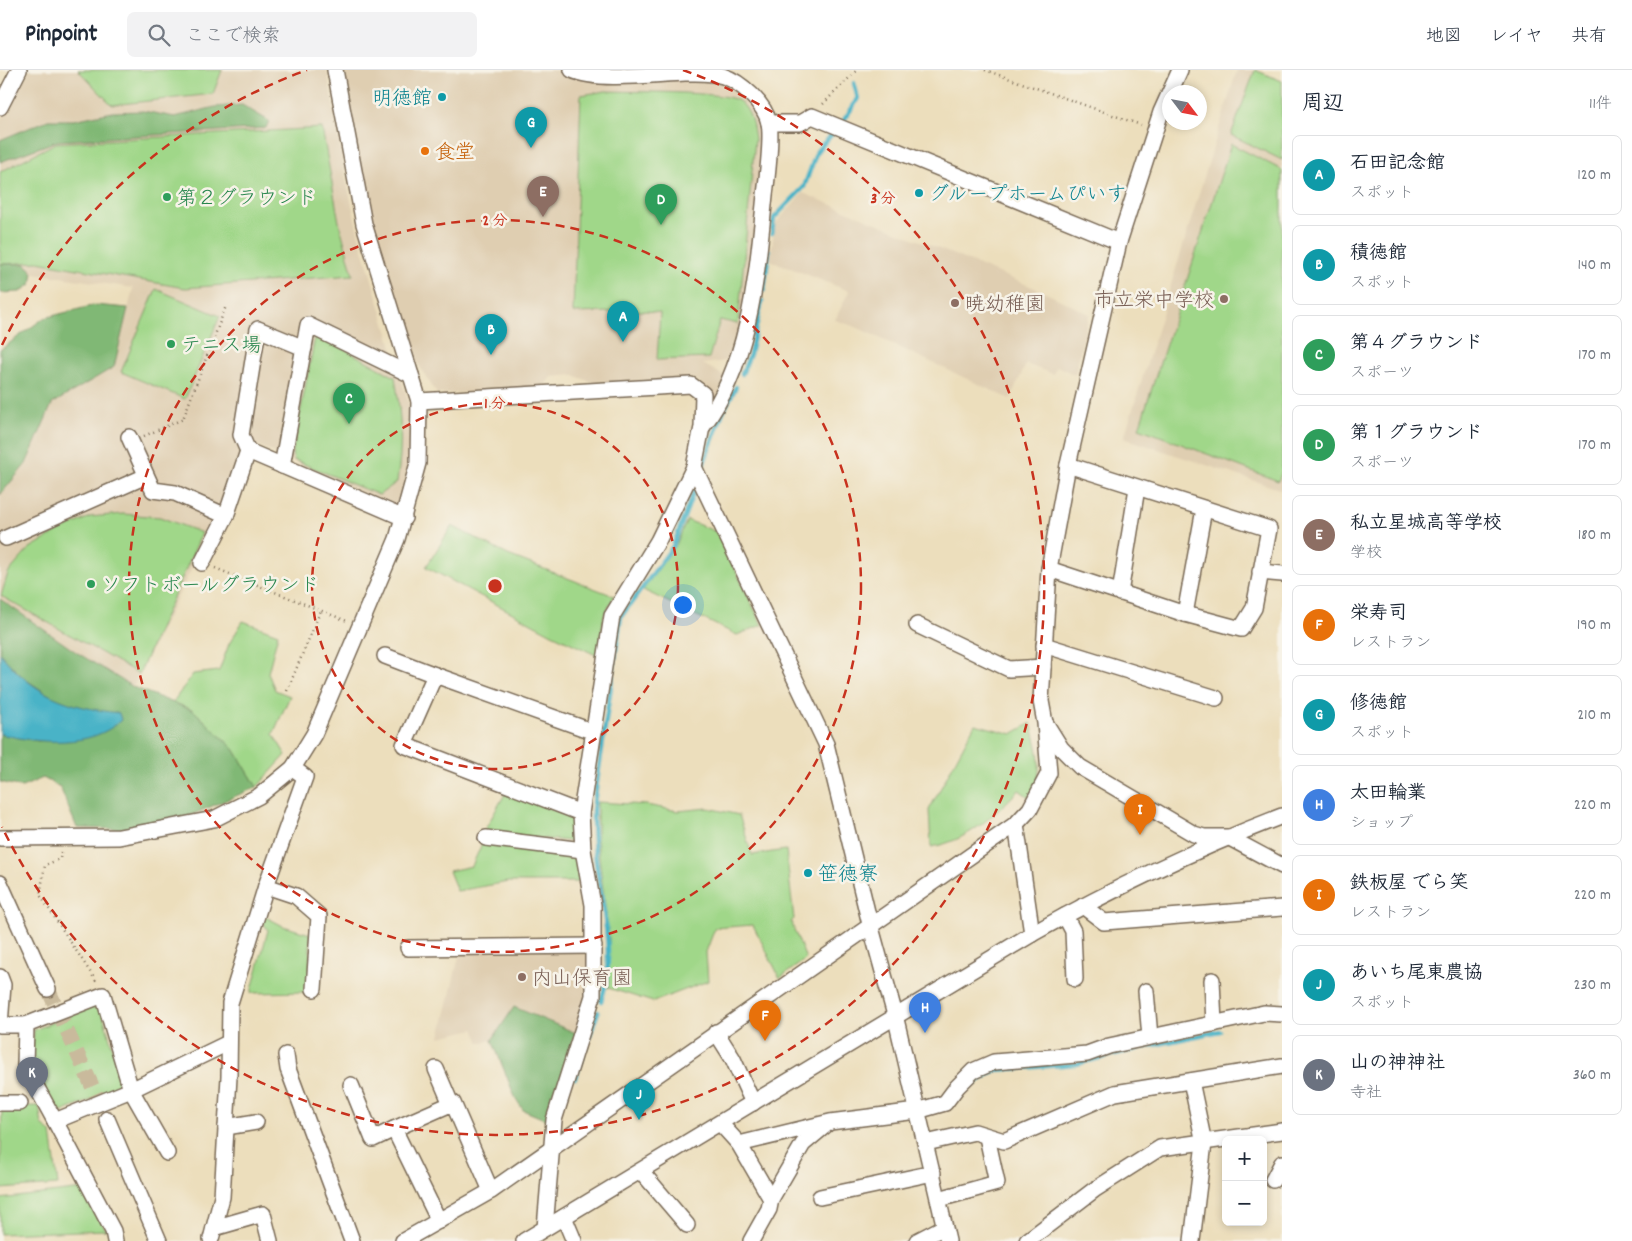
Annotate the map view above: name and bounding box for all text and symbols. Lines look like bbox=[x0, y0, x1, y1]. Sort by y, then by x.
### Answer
search box bbox=[127, 12, 477, 57]
text: Pinpoint bbox=[25, 18, 97, 52]
icon: search bbox=[145, 21, 173, 49]
text: ここで検索 bbox=[185, 24, 280, 51]
text: 地図 bbox=[1426, 25, 1462, 50]
text: レイヤ bbox=[1490, 25, 1543, 50]
text: 共有 bbox=[1571, 25, 1607, 50]
north arrow bbox=[1162, 85, 1207, 130]
place label: 明徳館 bbox=[372, 86, 432, 114]
text: 周辺 bbox=[1302, 90, 1344, 120]
marker: 明徳館 bbox=[436, 91, 448, 103]
text: 11件 bbox=[1589, 93, 1612, 116]
pin: G bbox=[515, 107, 547, 148]
place label: 食堂 bbox=[435, 140, 475, 168]
marker: 食堂 bbox=[419, 145, 431, 157]
text: 石田記念館 bbox=[1350, 151, 1445, 178]
text: A bbox=[1315, 164, 1323, 187]
text: 120 m bbox=[1577, 164, 1611, 187]
pin: E bbox=[527, 176, 559, 217]
place label: グループホームぴいす bbox=[929, 182, 1127, 210]
text: スポット bbox=[1350, 182, 1414, 205]
pin: D bbox=[645, 184, 677, 225]
place label: 第２グラウンド bbox=[177, 186, 317, 214]
marker: グループホームぴいす bbox=[913, 187, 925, 199]
text: 3 分 bbox=[870, 189, 896, 211]
marker: 第２グラウンド bbox=[161, 191, 173, 203]
text: 2 分 bbox=[483, 211, 508, 233]
text: 積徳館 bbox=[1350, 241, 1407, 268]
text: B bbox=[1315, 254, 1323, 277]
text: 140 m bbox=[1577, 254, 1611, 277]
text: スポット bbox=[1350, 272, 1414, 295]
place label: 市立栄中学校 bbox=[1094, 288, 1214, 316]
place label: 暁幼稚園 bbox=[965, 292, 1045, 320]
marker: 市立栄中学校 bbox=[1218, 293, 1230, 305]
marker: 暁幼稚園 bbox=[949, 297, 961, 309]
pin: A bbox=[607, 301, 639, 342]
pin: B bbox=[475, 314, 507, 355]
text: 第４グラウンド bbox=[1350, 331, 1483, 358]
place label: テニス場 bbox=[181, 333, 261, 361]
marker: テニス場 bbox=[165, 338, 177, 350]
text: C bbox=[1315, 344, 1323, 367]
text: 170 m bbox=[1578, 344, 1611, 367]
text: スポーツ bbox=[1350, 362, 1414, 385]
pin: C bbox=[333, 383, 365, 424]
text: 1 分 bbox=[484, 394, 506, 416]
text: 第１グラウンド bbox=[1350, 421, 1483, 448]
text: D bbox=[1315, 434, 1323, 457]
text: 170 m bbox=[1578, 434, 1611, 457]
text: スポーツ bbox=[1350, 452, 1414, 475]
text: 私立星城高等学校 bbox=[1350, 511, 1502, 538]
text: E bbox=[1315, 524, 1323, 547]
text: 180 m bbox=[1578, 524, 1611, 547]
text: 学校 bbox=[1350, 542, 1382, 565]
place label: ソフトボールグラウンド bbox=[101, 573, 320, 601]
centre of rings bbox=[486, 577, 504, 595]
marker: ソフトボールグラウンド bbox=[85, 578, 97, 590]
your location bbox=[670, 592, 696, 618]
text: 栄寿司 bbox=[1350, 601, 1407, 628]
text: F bbox=[1315, 614, 1323, 637]
text: 190 m bbox=[1577, 614, 1611, 637]
text: レストラン bbox=[1350, 632, 1431, 655]
text: 修徳館 bbox=[1350, 691, 1407, 718]
text: G bbox=[1315, 704, 1323, 727]
text: 210 m bbox=[1577, 704, 1611, 727]
text: スポット bbox=[1350, 722, 1414, 745]
text: 太田輪業 bbox=[1350, 781, 1426, 808]
pin: I bbox=[1124, 794, 1156, 835]
text: H bbox=[1315, 794, 1323, 817]
text: 220 m bbox=[1574, 794, 1611, 817]
text: ショップ bbox=[1350, 812, 1413, 835]
place label: 笹徳寮 bbox=[818, 862, 878, 890]
marker: 笹徳寮 bbox=[802, 867, 814, 879]
text: 鉄板屋 でら笑 bbox=[1350, 871, 1468, 898]
text: I bbox=[1317, 884, 1321, 907]
text: 220 m bbox=[1574, 884, 1611, 907]
text: レストラン bbox=[1350, 902, 1431, 925]
text: あいち尾東農協 bbox=[1350, 961, 1483, 988]
place label: 内山保育園 bbox=[532, 966, 632, 994]
marker: 内山保育園 bbox=[516, 971, 528, 983]
text: J bbox=[1316, 974, 1322, 997]
text: 230 m bbox=[1574, 974, 1611, 997]
pin: H bbox=[909, 992, 941, 1033]
text: スポット bbox=[1350, 992, 1414, 1015]
pin: F bbox=[749, 1000, 781, 1041]
text: 山の神神社 bbox=[1350, 1051, 1445, 1078]
pin: K bbox=[16, 1057, 48, 1098]
text: K bbox=[1315, 1064, 1323, 1087]
text: 360 m bbox=[1573, 1064, 1611, 1087]
pin: J bbox=[623, 1079, 655, 1120]
text: 寺社 bbox=[1350, 1082, 1382, 1105]
map controls bbox=[1222, 1136, 1267, 1226]
button: + bbox=[1222, 1136, 1267, 1181]
button: − bbox=[1222, 1181, 1267, 1226]

